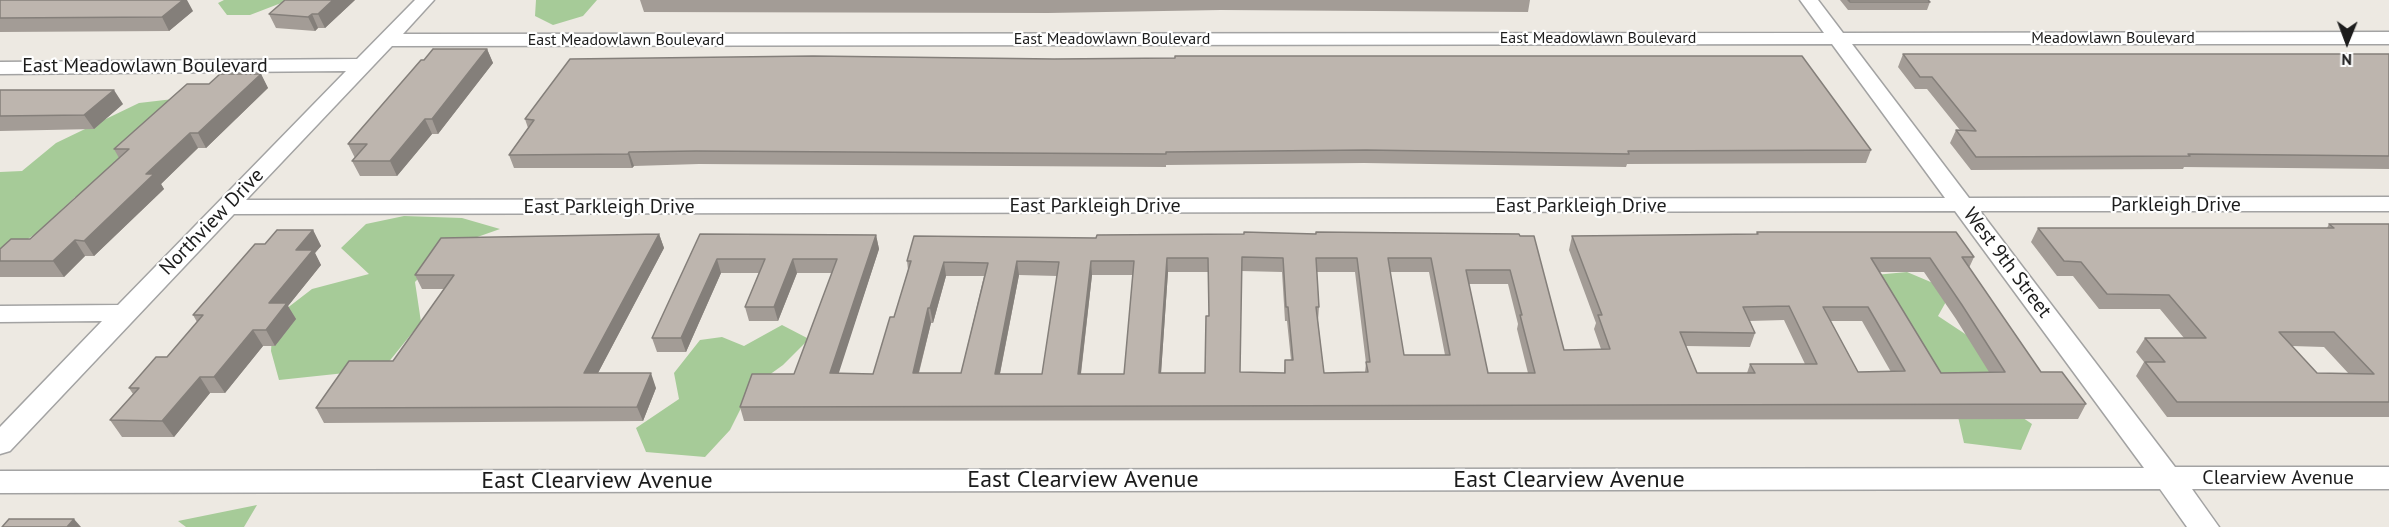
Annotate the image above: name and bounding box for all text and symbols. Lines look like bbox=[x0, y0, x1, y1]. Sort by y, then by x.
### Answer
north arrow bbox=[2317, 12, 2377, 72]
street label: East Meadowlawn Boulevard bbox=[1500, 28, 1696, 48]
street label: Meadowlawn Boulevard bbox=[2031, 28, 2195, 48]
street label: East Meadowlawn Boulevard bbox=[1014, 29, 1210, 49]
street label: East Meadowlawn Boulevard bbox=[528, 30, 724, 50]
text: N bbox=[2341, 50, 2352, 70]
street label: East Meadowlawn Boulevard bbox=[22, 54, 268, 78]
street label: Northview Drive bbox=[155, 164, 269, 280]
street label: Parkleigh Drive bbox=[2111, 193, 2241, 217]
street label: East Parkleigh Drive bbox=[1009, 194, 1181, 218]
street label: East Parkleigh Drive bbox=[1495, 194, 1667, 218]
street label: East Parkleigh Drive bbox=[523, 195, 695, 219]
street label: West 9th Street bbox=[1958, 203, 2056, 323]
street label: East Clearview Avenue bbox=[967, 466, 1199, 494]
street label: East Clearview Avenue bbox=[1453, 466, 1685, 494]
street label: Clearview Avenue bbox=[2202, 466, 2354, 490]
street label: East Clearview Avenue bbox=[481, 467, 713, 495]

